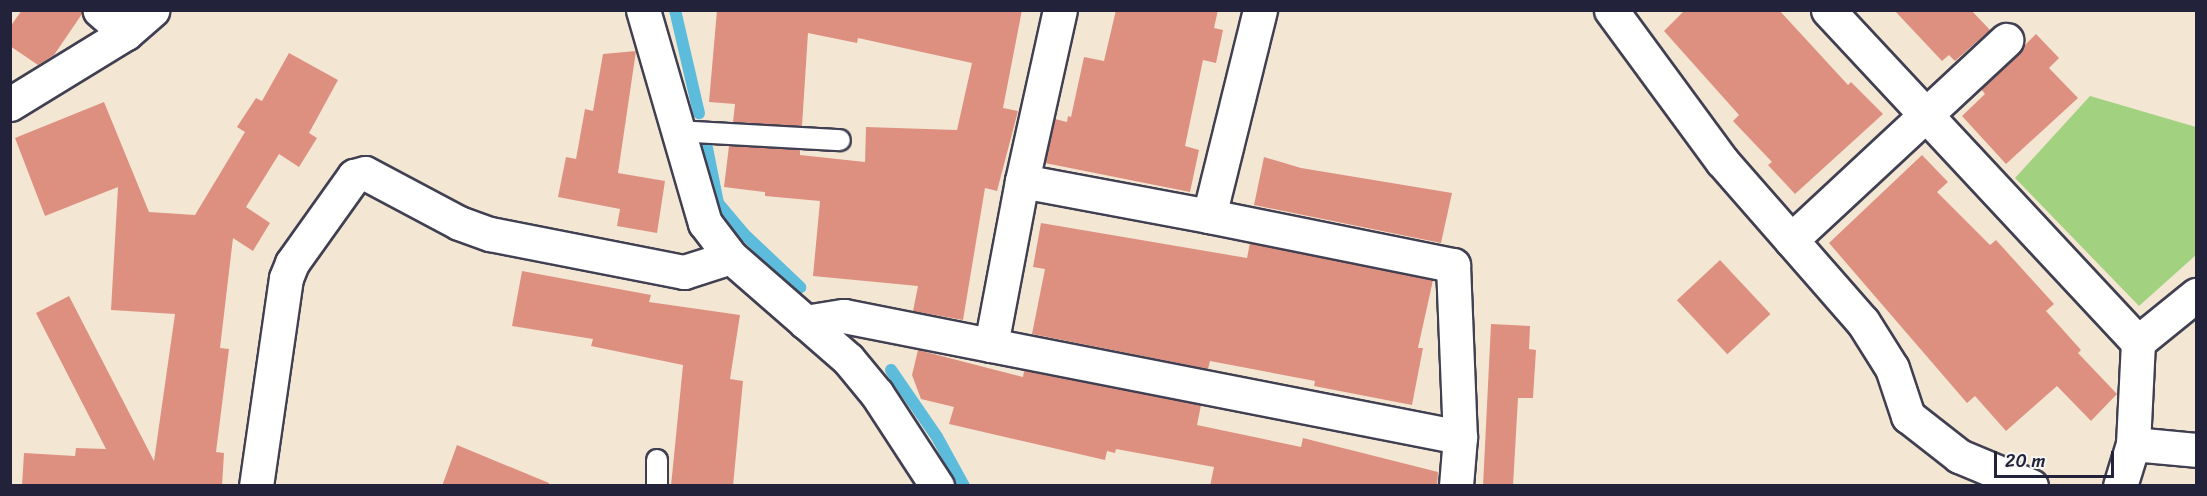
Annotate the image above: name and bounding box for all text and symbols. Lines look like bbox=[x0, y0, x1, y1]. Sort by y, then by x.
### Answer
scale bar bbox=[1997, 439, 2117, 477]
text: 20 m bbox=[2005, 445, 2045, 477]

